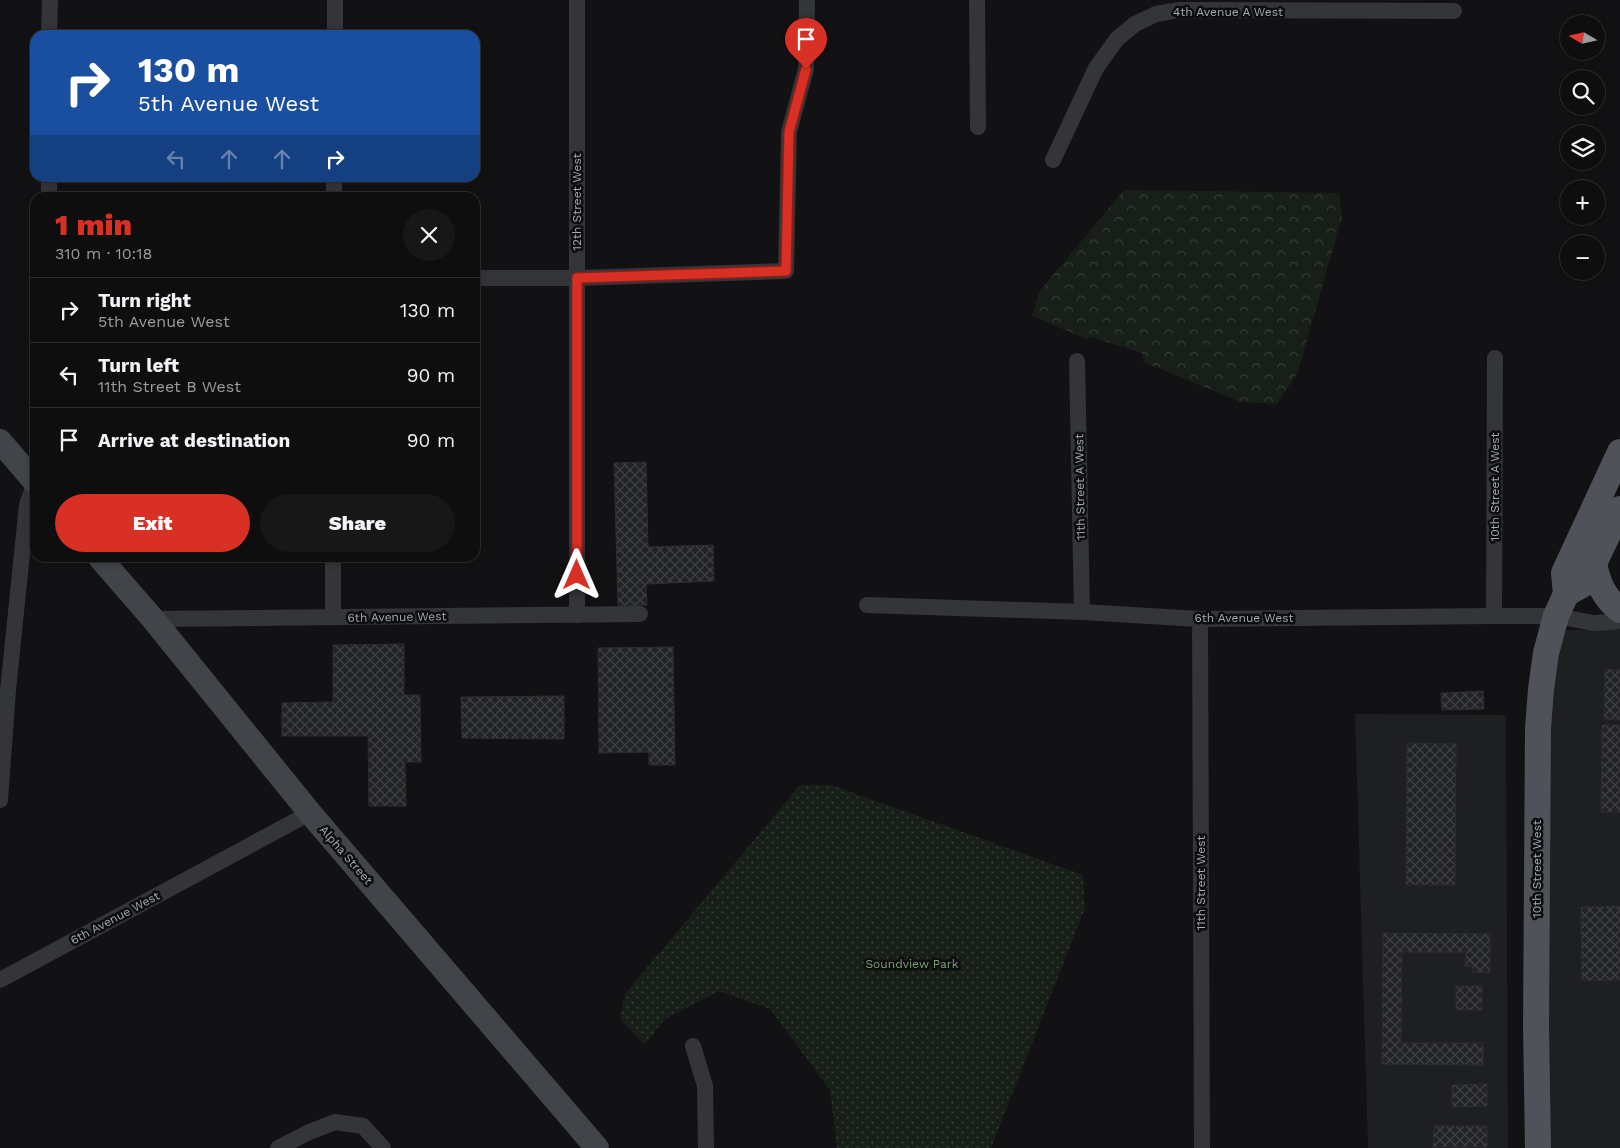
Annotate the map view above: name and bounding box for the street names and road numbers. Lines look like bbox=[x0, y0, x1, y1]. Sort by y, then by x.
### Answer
street label: 4th Avenue A West bbox=[1173, 5, 1283, 19]
street label: 12th Street West bbox=[570, 153, 584, 251]
street label: 10th Street A West bbox=[1488, 432, 1502, 542]
street label: 11th Street A West bbox=[1072, 434, 1088, 540]
street label: 6th Avenue West bbox=[347, 609, 447, 625]
street label: 6th Avenue West bbox=[1194, 611, 1294, 625]
street label: 10th Street West bbox=[1530, 820, 1544, 918]
street label: Alpha Street bbox=[317, 823, 375, 887]
street label: 11th Street West bbox=[1194, 835, 1208, 931]
street label: 6th Avenue West bbox=[68, 889, 162, 947]

